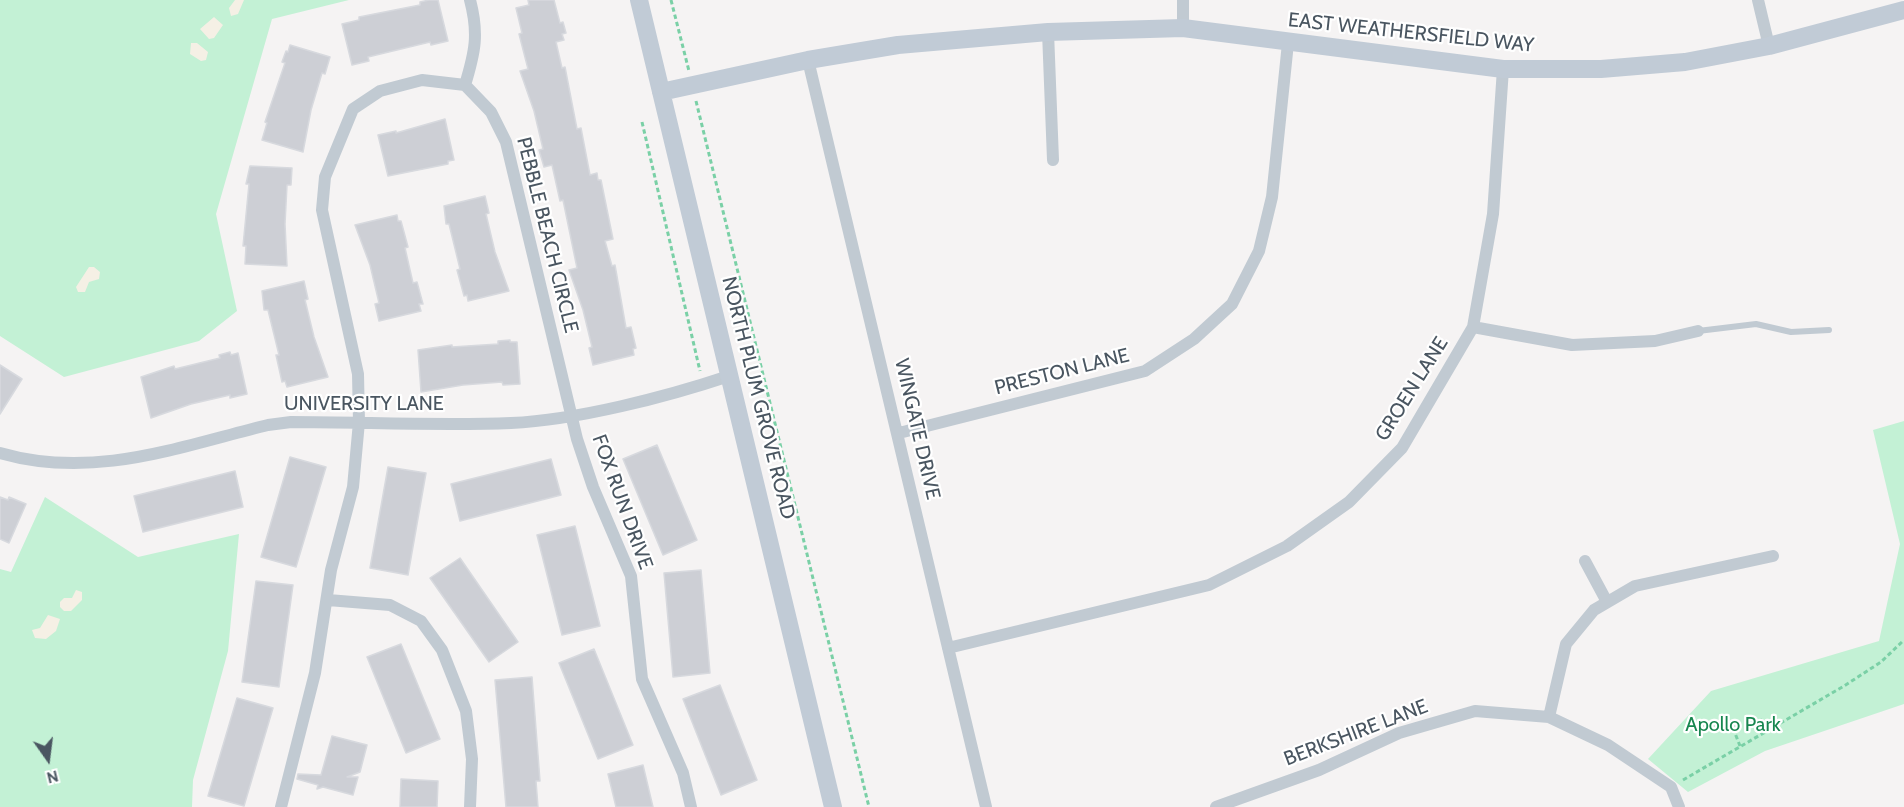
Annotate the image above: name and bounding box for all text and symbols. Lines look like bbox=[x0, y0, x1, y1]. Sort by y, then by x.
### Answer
street label: EAST WEATHERSFIELD WAY bbox=[1287, 8, 1535, 58]
street label: PEBBLE BEACH CIRCLE bbox=[511, 135, 583, 335]
street label: NORTH PLUM GROVE ROAD bbox=[716, 274, 800, 522]
street label: GROEN LANE bbox=[1371, 333, 1453, 445]
street label: PRESTON LANE bbox=[992, 344, 1132, 400]
street label: WINGATE DRIVE bbox=[889, 356, 945, 502]
street label: UNIVERSITY LANE bbox=[284, 392, 444, 416]
street label: FOX RUN DRIVE bbox=[587, 431, 657, 573]
street label: BERKSHIRE LANE bbox=[1281, 695, 1431, 771]
park label: Apollo Park bbox=[1685, 713, 1781, 737]
north arrow bbox=[18, 729, 78, 789]
text: N bbox=[45, 766, 60, 788]

